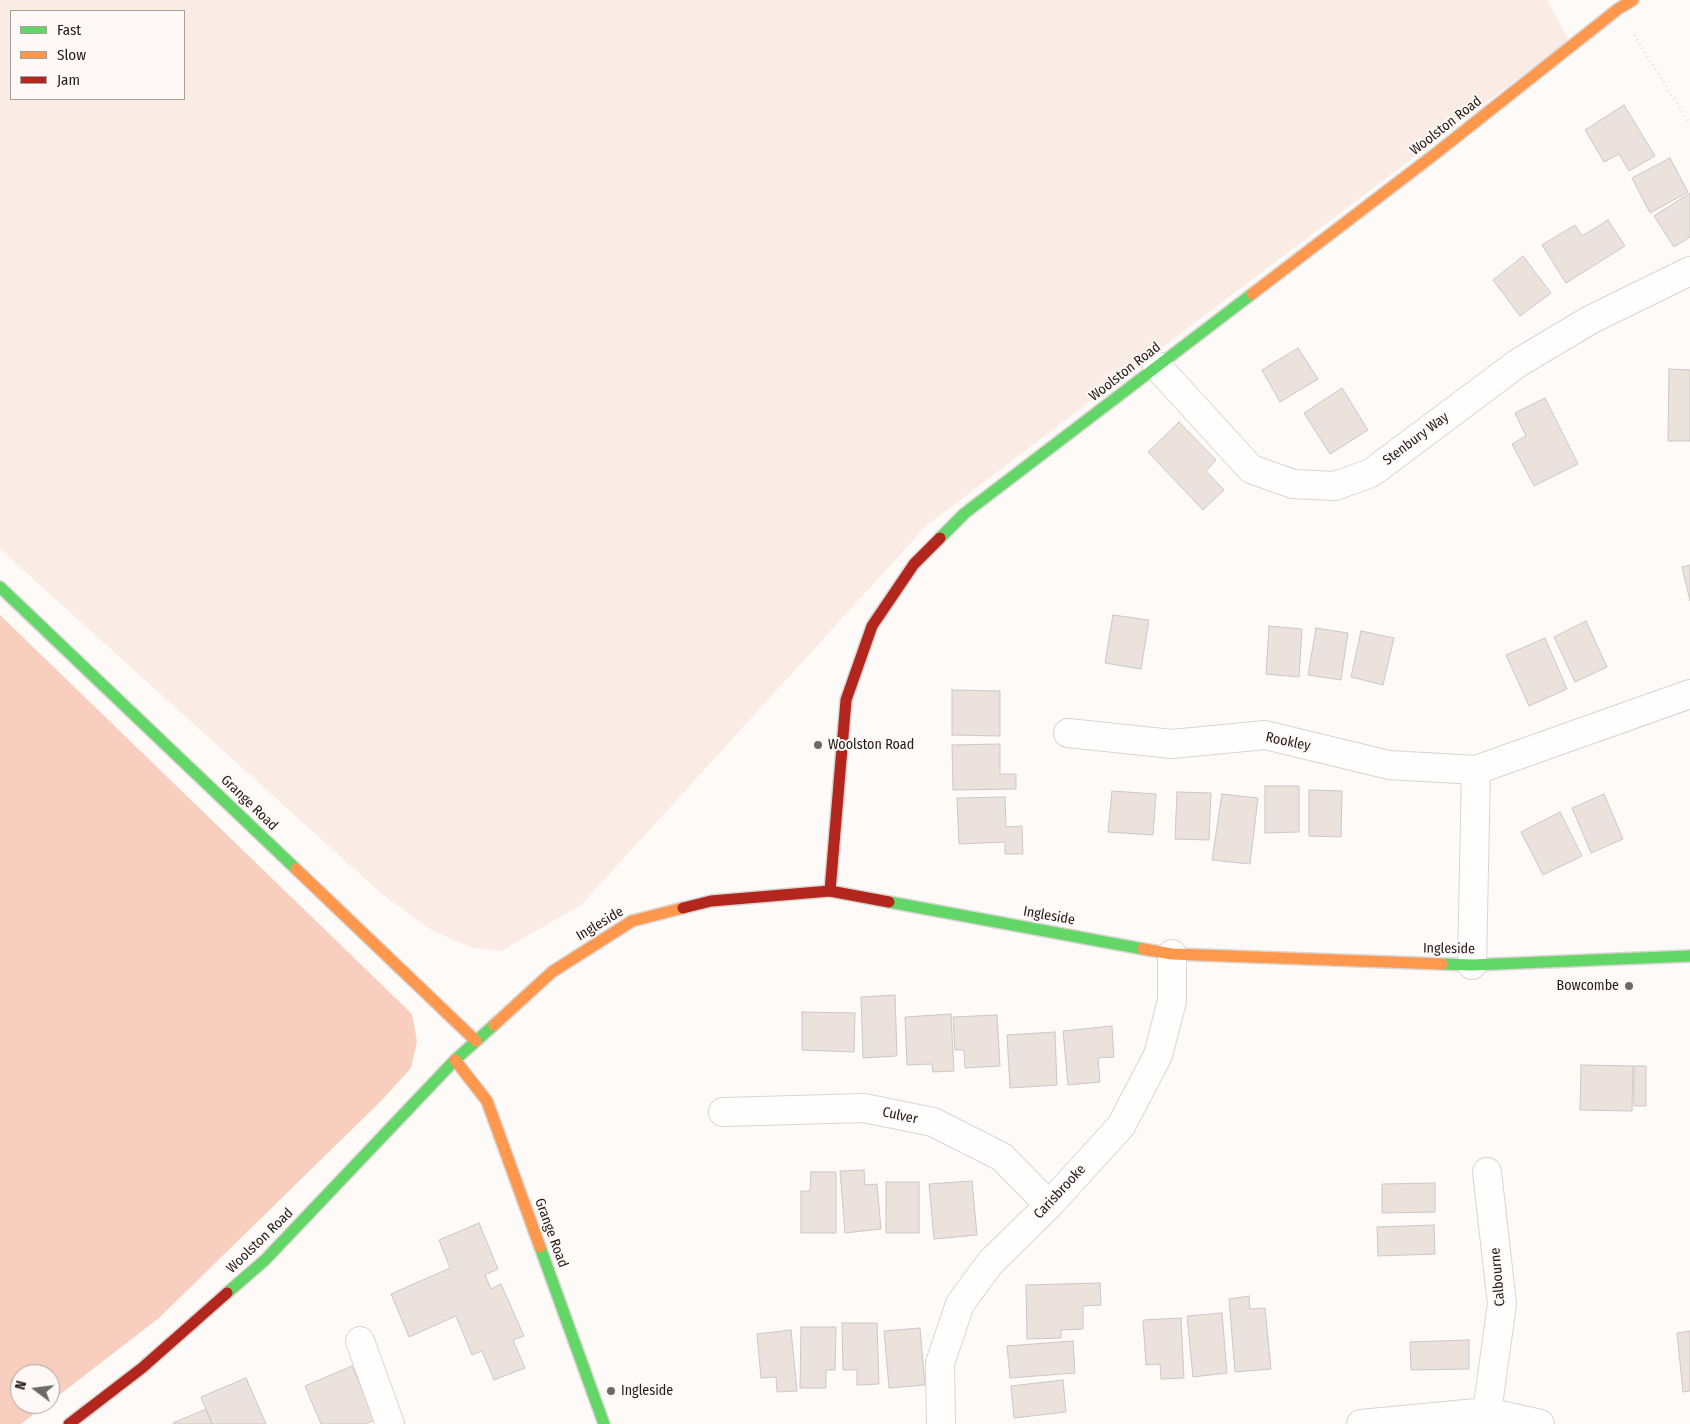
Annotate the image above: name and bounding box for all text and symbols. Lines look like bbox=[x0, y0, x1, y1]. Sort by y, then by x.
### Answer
legend bbox=[10, 10, 185, 100]
text: Fast bbox=[57, 21, 81, 39]
text: Slow bbox=[57, 46, 86, 64]
text: Jam bbox=[57, 71, 80, 89]
street label: Woolston Road bbox=[1407, 93, 1485, 159]
street label: Woolston Road bbox=[1086, 339, 1164, 405]
street label: Stenbury Way bbox=[1380, 409, 1452, 469]
street label: Rookley bbox=[1264, 729, 1312, 755]
place label: Woolston Road bbox=[828, 737, 914, 753]
marker: Woolston Road bbox=[812, 739, 824, 751]
street label: Grange Road bbox=[217, 772, 281, 834]
street label: Ingleside bbox=[573, 903, 627, 945]
street label: Ingleside bbox=[1022, 903, 1076, 929]
street label: Ingleside bbox=[1423, 940, 1475, 958]
place label: Bowcombe bbox=[1557, 978, 1619, 994]
marker: Bowcombe bbox=[1623, 980, 1635, 992]
street label: Culver bbox=[881, 1104, 919, 1128]
street label: Carisbrooke bbox=[1031, 1161, 1089, 1223]
street label: Grange Road bbox=[531, 1196, 571, 1270]
street label: Woolston Road bbox=[223, 1205, 297, 1277]
street label: Calbourne bbox=[1487, 1247, 1509, 1307]
north arrow bbox=[10, 1364, 60, 1414]
text: N bbox=[12, 1379, 30, 1392]
place label: Ingleside bbox=[621, 1383, 673, 1399]
marker: Ingleside bbox=[605, 1385, 617, 1397]

